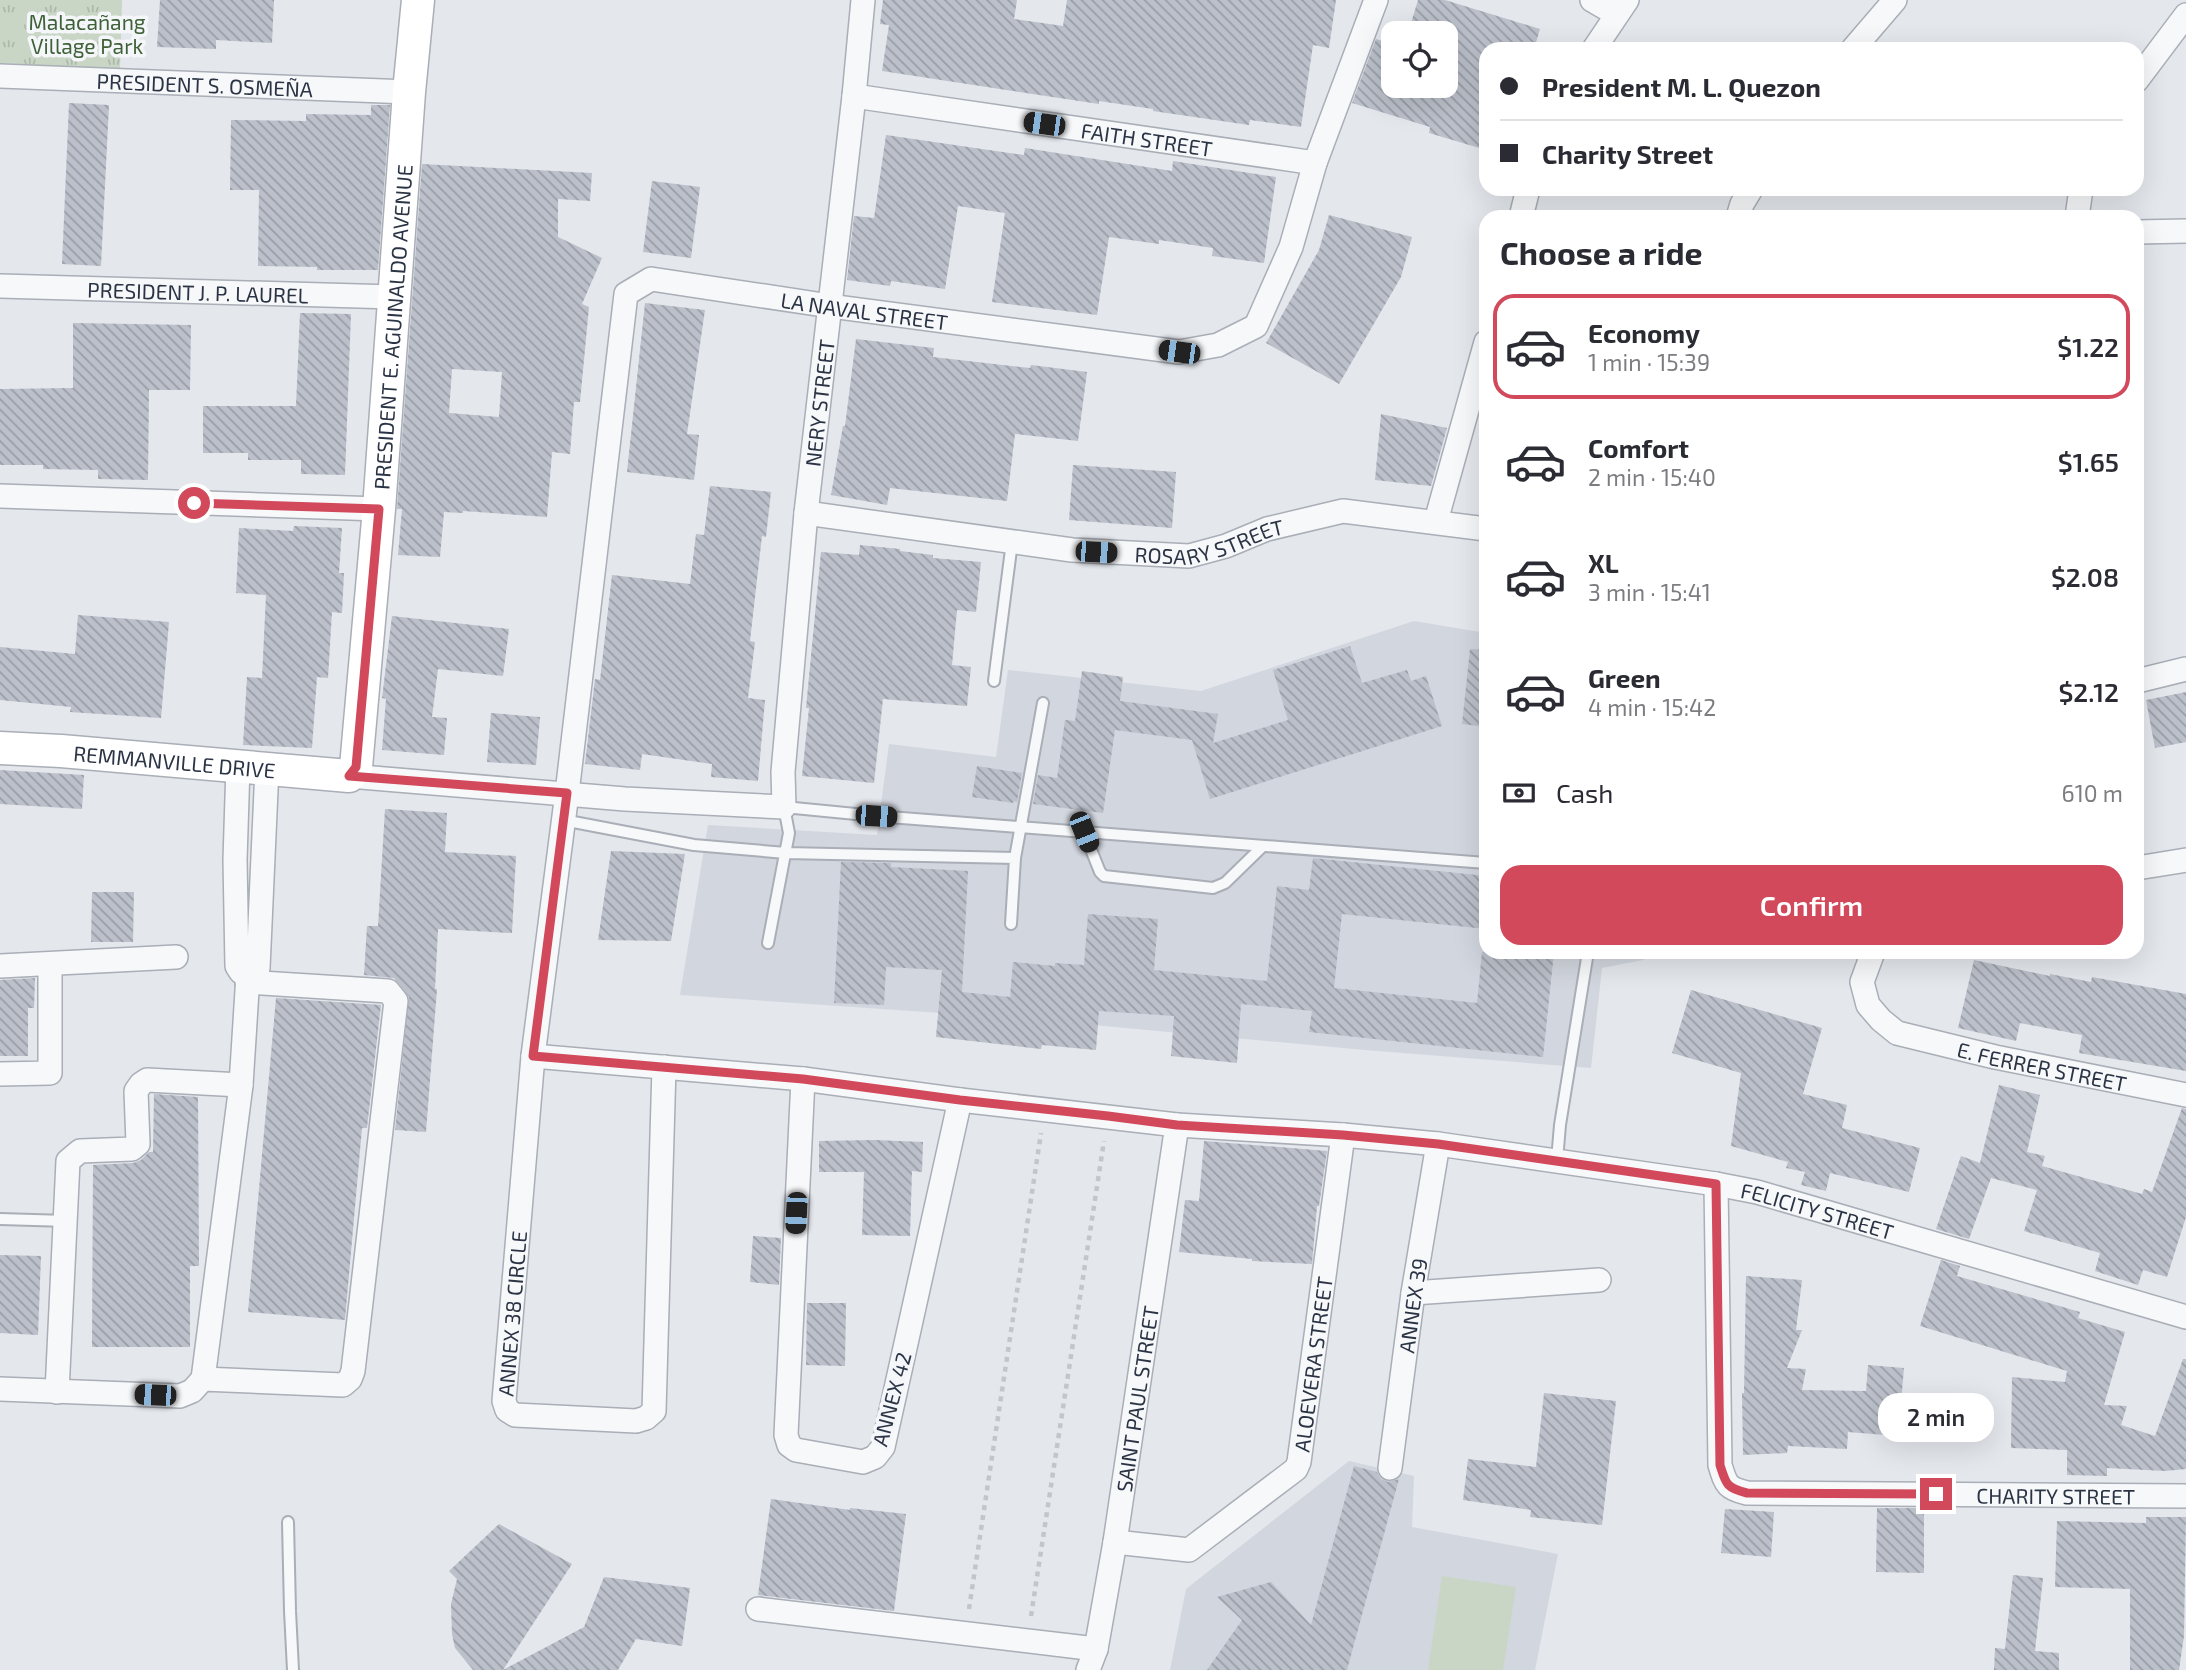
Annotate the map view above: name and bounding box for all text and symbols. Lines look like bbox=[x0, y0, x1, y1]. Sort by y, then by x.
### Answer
park label: Malacañang Village Park bbox=[28, 9, 146, 58]
map controls bbox=[1381, 21, 1458, 98]
button: locate bbox=[1381, 21, 1458, 98]
street label: PRESIDENT S. OSMEÑA bbox=[96, 67, 314, 101]
text: President M. L. Quezon bbox=[1542, 71, 1821, 102]
car bbox=[1022, 111, 1067, 137]
street label: FAITH STREET bbox=[1080, 117, 1214, 160]
text: Charity Street bbox=[1542, 138, 1713, 169]
street label: PRESIDENT E. AGUINALDO AVENUE bbox=[368, 163, 416, 491]
text: Choose a ride bbox=[1500, 233, 1703, 271]
street label: PRESIDENT J. P. LAUREL bbox=[87, 276, 309, 307]
street label: LA NAVAL STREET bbox=[779, 286, 949, 334]
icon: car bbox=[1504, 315, 1567, 378]
text: Economy bbox=[1588, 317, 1700, 348]
text: $1.22 bbox=[2057, 331, 2119, 362]
street label: NERY STREET bbox=[799, 338, 838, 468]
car bbox=[1157, 339, 1202, 365]
text: 1 min · 15:39 bbox=[1588, 348, 1710, 376]
icon: car bbox=[1504, 430, 1567, 493]
text: Comfort bbox=[1588, 432, 1689, 463]
text: $1.65 bbox=[2058, 446, 2119, 477]
text: 2 min · 15:40 bbox=[1588, 463, 1716, 491]
route start bbox=[178, 487, 210, 519]
street label: ROSARY STREET bbox=[1134, 513, 1286, 569]
car bbox=[1075, 540, 1118, 564]
icon: car bbox=[1504, 545, 1567, 608]
text: XL bbox=[1588, 547, 1619, 578]
text: $2.08 bbox=[2051, 561, 2119, 592]
text: 3 min · 15:41 bbox=[1588, 578, 1711, 606]
icon: car bbox=[1504, 660, 1567, 723]
text: Green bbox=[1588, 662, 1661, 693]
text: $2.12 bbox=[2058, 676, 2119, 707]
text: 4 min · 15:42 bbox=[1588, 693, 1716, 721]
street label: REMMANVILLE DRIVE bbox=[72, 740, 277, 782]
icon: cash bbox=[1500, 774, 1538, 812]
text: Cash bbox=[1556, 777, 1613, 808]
text: 610 m bbox=[2062, 779, 2123, 807]
car bbox=[855, 804, 898, 828]
car bbox=[1067, 809, 1102, 855]
button: Confirm bbox=[1500, 865, 2123, 945]
street label: E. FERRER STREET bbox=[1955, 1036, 2129, 1095]
street label: FELICITY STREET bbox=[1739, 1177, 1897, 1244]
car bbox=[785, 1191, 808, 1235]
street label: ANNEX 38 CIRCLE bbox=[492, 1230, 531, 1397]
street label: ANNEX 39 bbox=[1393, 1256, 1431, 1354]
street label: ALOEVERA STREET bbox=[1288, 1275, 1336, 1453]
street label: SAINT PAUL STREET bbox=[1110, 1304, 1162, 1493]
street label: ANNEX 42 bbox=[866, 1349, 916, 1449]
car bbox=[134, 1384, 177, 1406]
callout: 2 min bbox=[1878, 1392, 1994, 1442]
text: 2 min bbox=[1907, 1403, 1965, 1431]
route end bbox=[1920, 1478, 1952, 1510]
street label: CHARITY STREET bbox=[1976, 1482, 2135, 1508]

